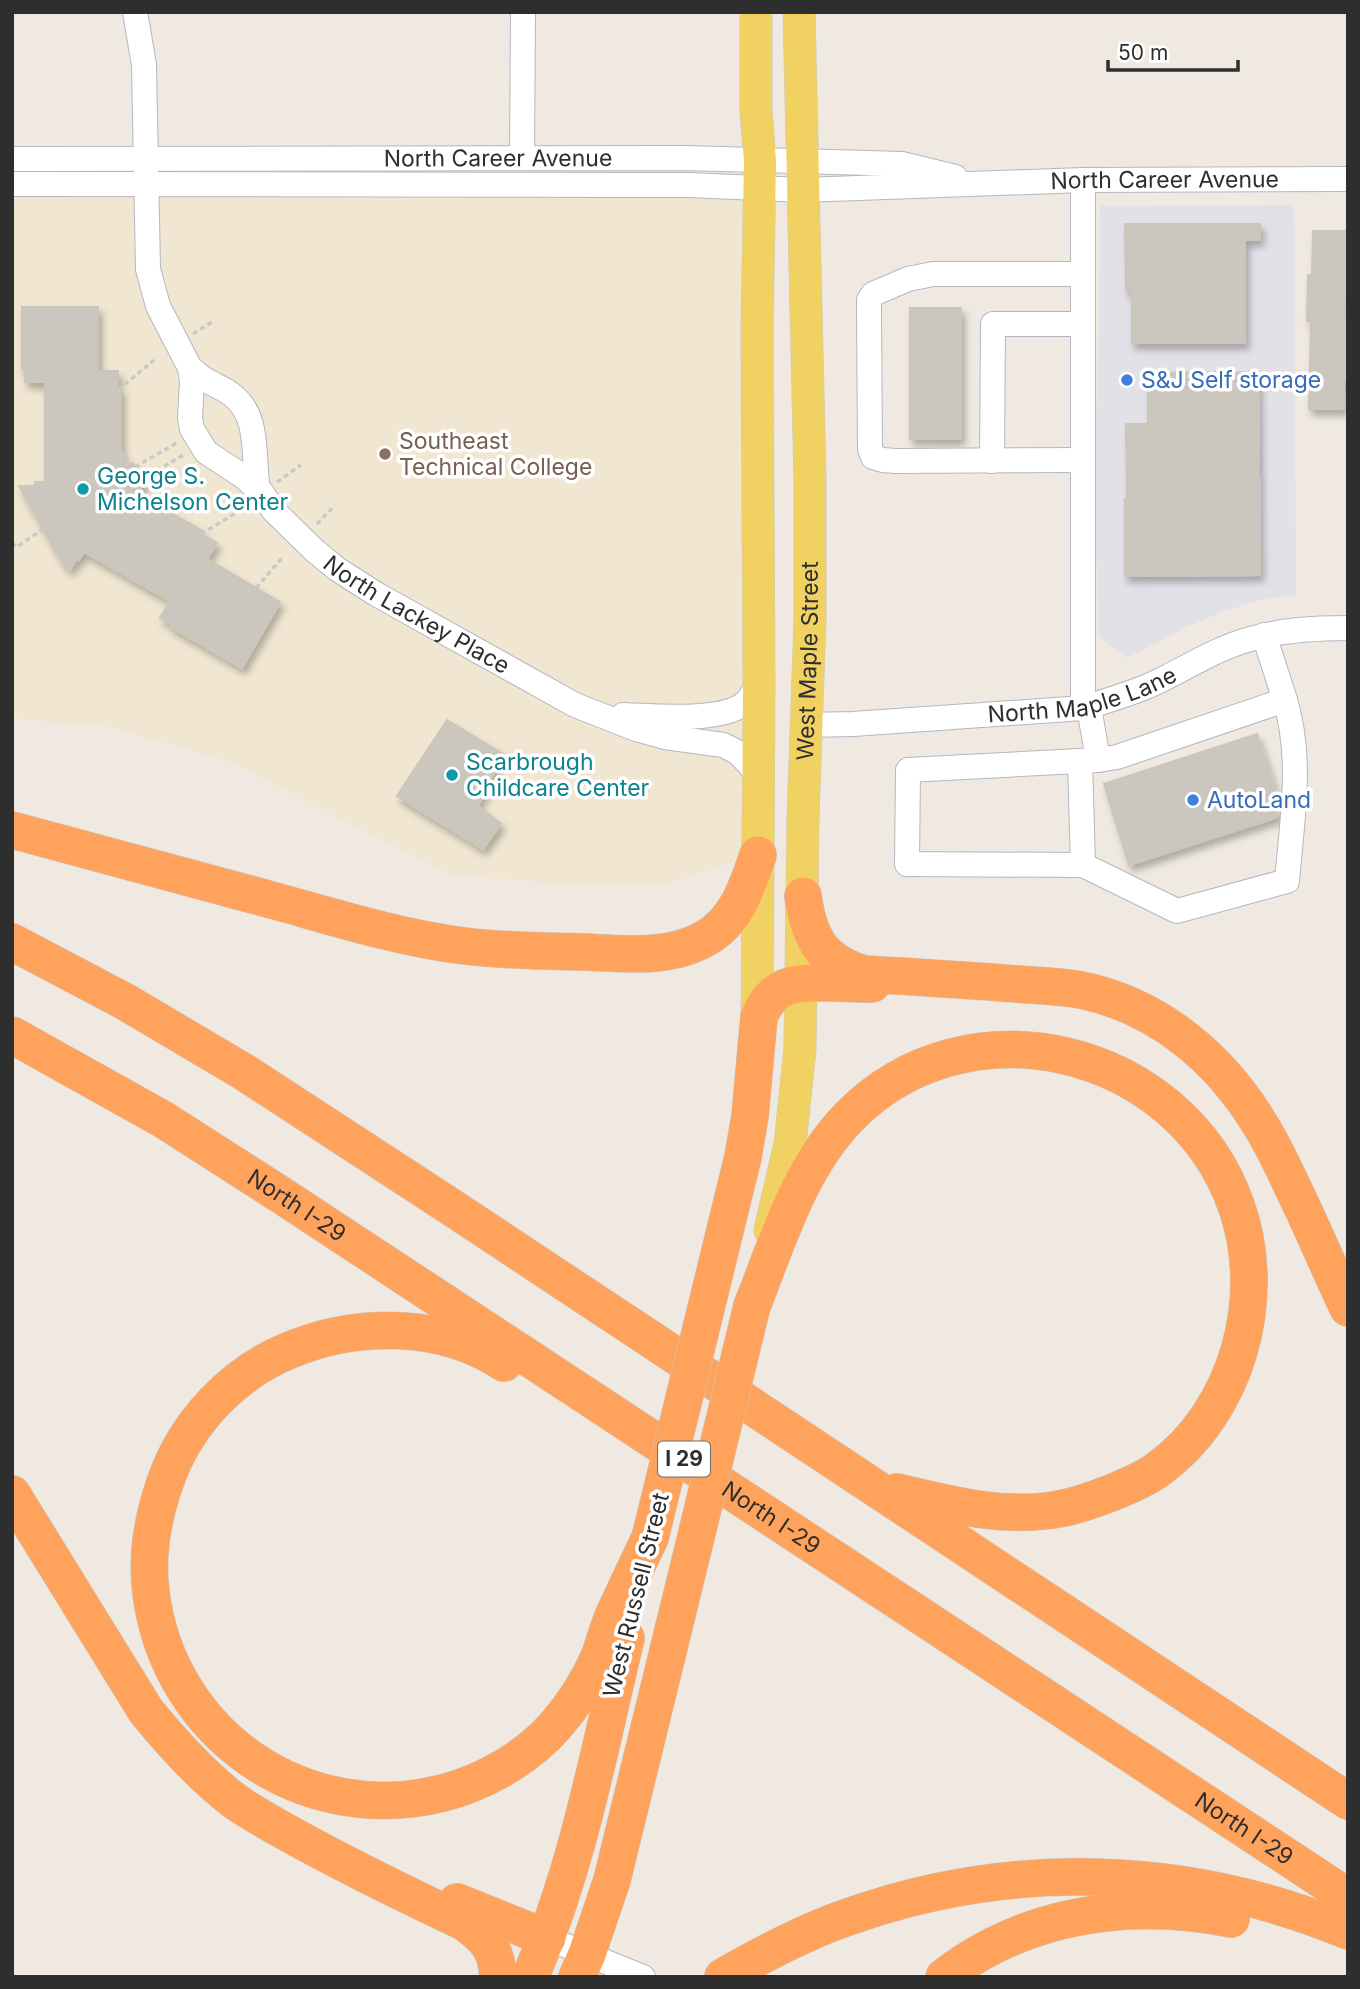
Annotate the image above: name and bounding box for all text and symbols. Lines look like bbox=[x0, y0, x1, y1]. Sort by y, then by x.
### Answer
scale bar bbox=[1108, 28, 1238, 72]
text: 50 m bbox=[1118, 40, 1168, 65]
street label: North Career Avenue bbox=[384, 144, 612, 172]
street label: North Career Avenue bbox=[1050, 165, 1279, 195]
place label: S&J Self storage bbox=[1141, 366, 1321, 394]
marker: S&J Self storage bbox=[1119, 372, 1135, 388]
place label: Southeast Technical College bbox=[399, 427, 592, 481]
marker: Southeast Technical College bbox=[377, 446, 393, 462]
place label: George S. Michelson Center bbox=[97, 462, 289, 516]
marker: George S. Michelson Center bbox=[75, 481, 91, 497]
street label: North Lackey Place bbox=[318, 550, 515, 680]
street label: West Maple Street bbox=[791, 561, 824, 761]
street label: North Maple Lane bbox=[987, 661, 1181, 729]
place label: Scarbrough Childcare Center bbox=[466, 748, 650, 802]
marker: Scarbrough Childcare Center bbox=[444, 767, 460, 783]
place label: AutoLand bbox=[1207, 786, 1311, 814]
marker: AutoLand bbox=[1185, 792, 1201, 808]
street label: North I-29 bbox=[242, 1163, 351, 1248]
road number: I 29 bbox=[658, 1442, 710, 1476]
street label: North I-29 bbox=[717, 1475, 826, 1560]
street label: West Russell Street bbox=[597, 1489, 675, 1700]
street label: North I-29 bbox=[1190, 1786, 1299, 1871]

